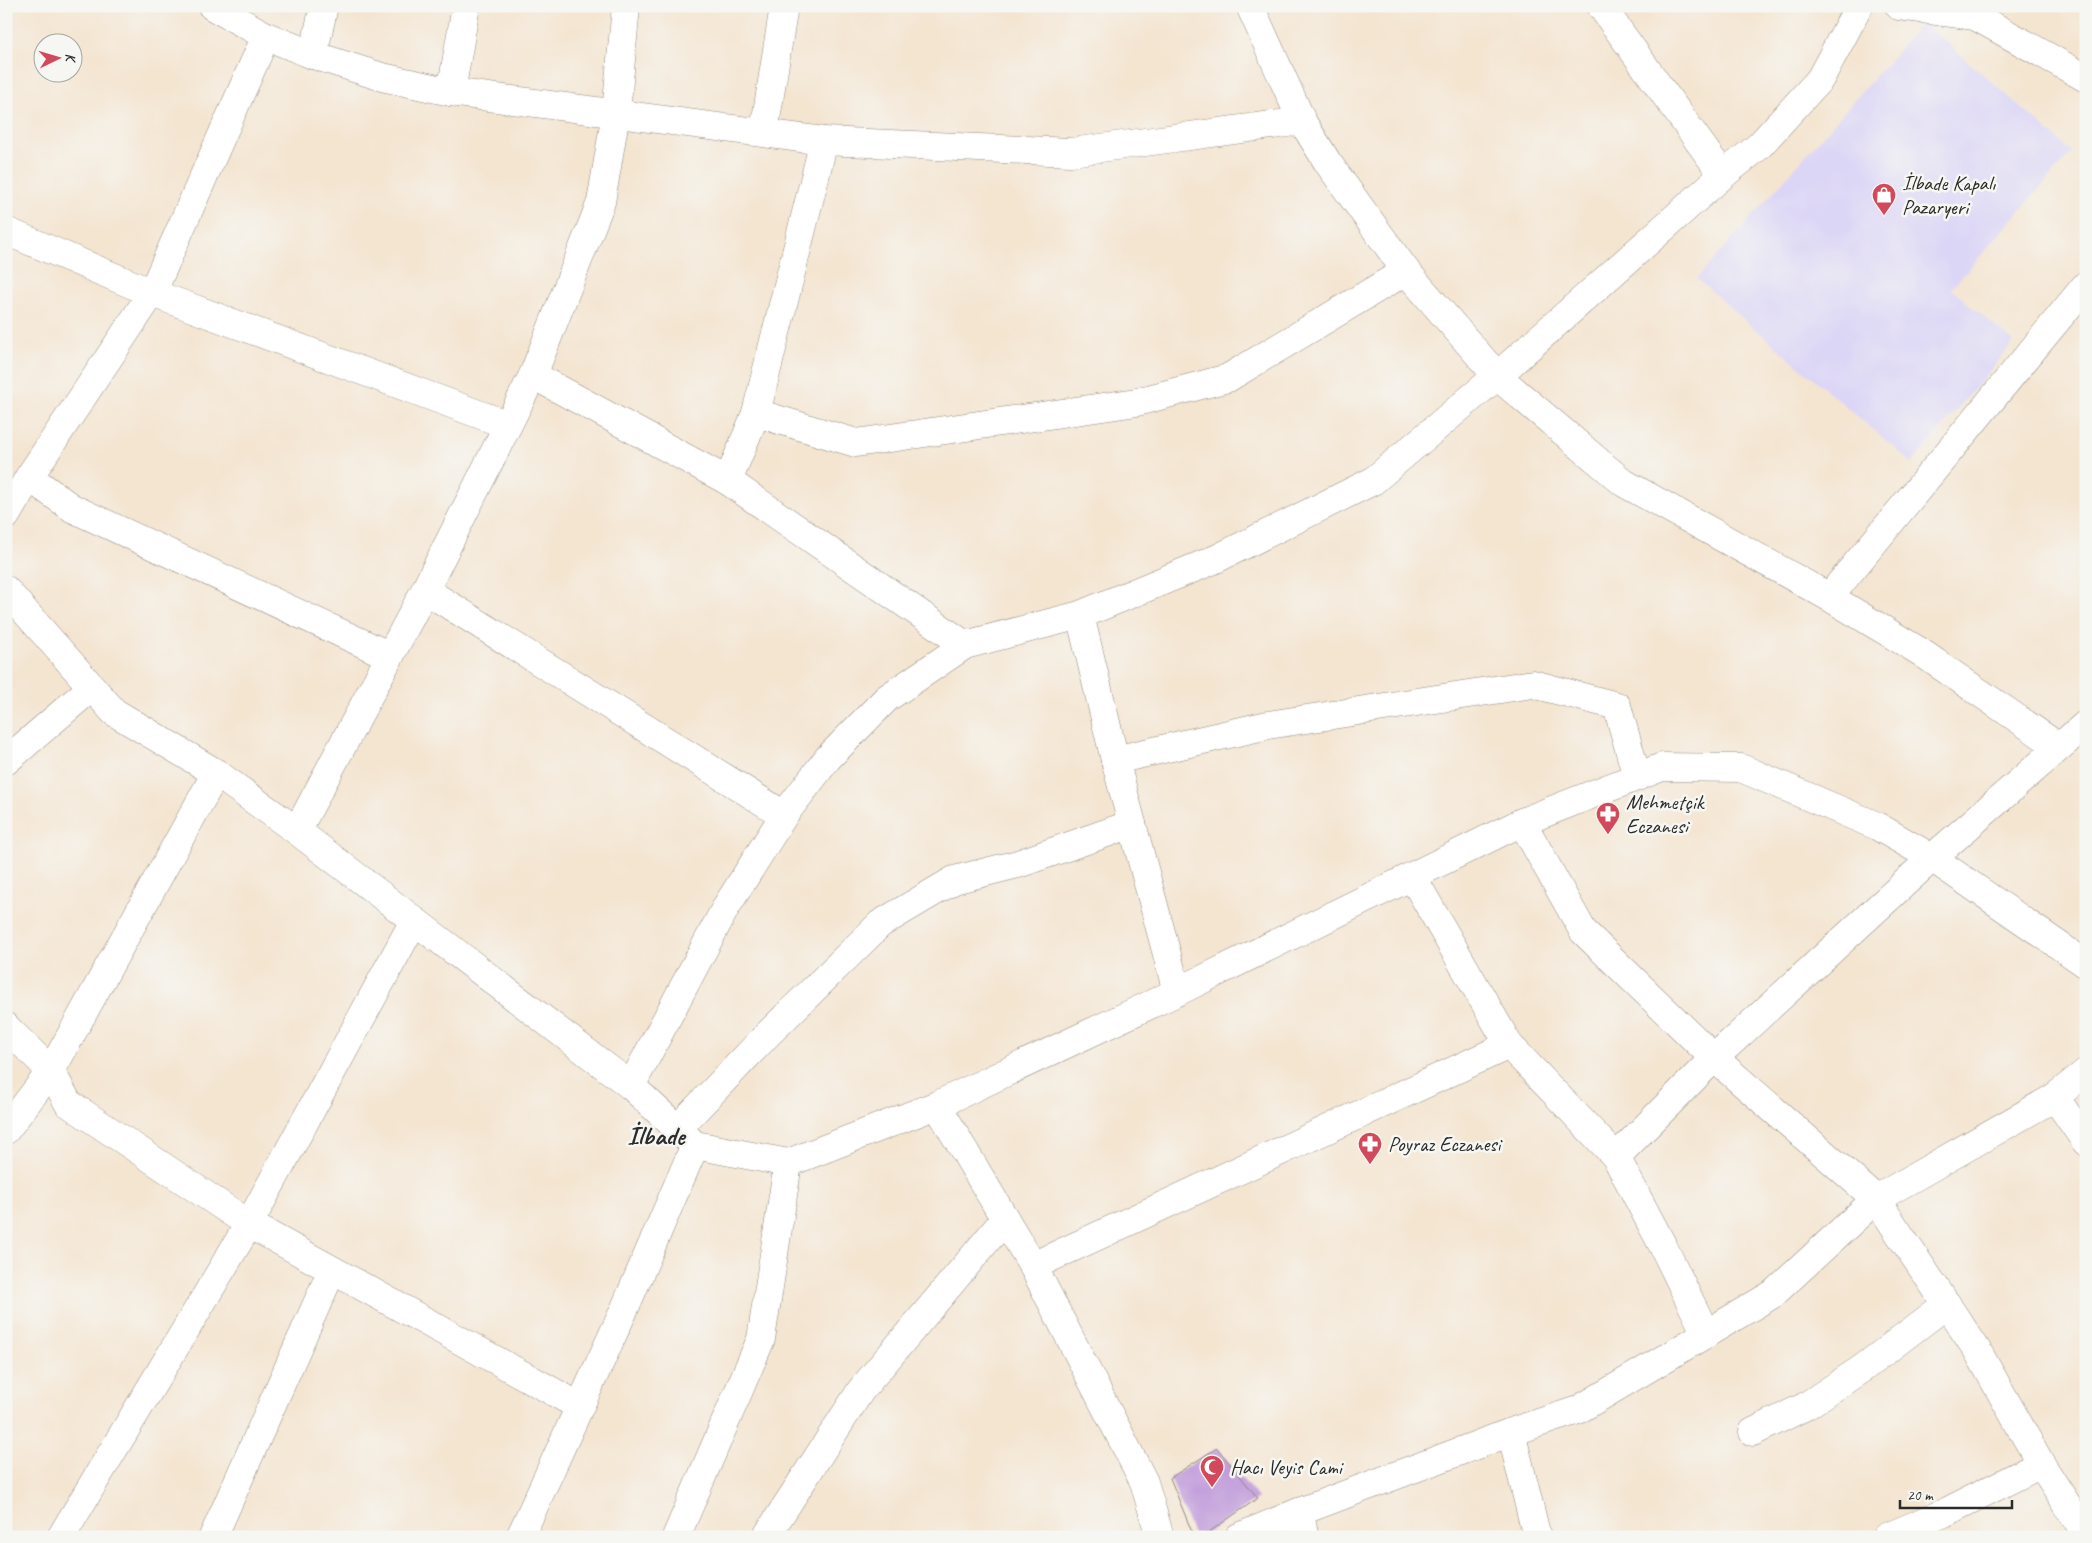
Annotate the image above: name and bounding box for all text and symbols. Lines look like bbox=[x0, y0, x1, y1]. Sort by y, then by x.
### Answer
north arrow bbox=[32, 32, 82, 82]
text: K bbox=[62, 53, 79, 64]
place label: İlbade Kapalı Pazaryeri bbox=[1902, 170, 1996, 220]
shop icon: İlbade Kapalı Pazaryeri bbox=[1871, 182, 1897, 216]
place label: Mehmetçik Eczanesi bbox=[1626, 789, 1706, 839]
pharmacy icon: Mehmetçik Eczanesi bbox=[1595, 801, 1621, 835]
district label: İlbade bbox=[627, 1119, 687, 1152]
pharmacy icon: Poyraz Eczanesi bbox=[1357, 1131, 1383, 1165]
place label: Poyraz Eczanesi bbox=[1388, 1131, 1503, 1157]
mosque icon: Hacı Veyis Cami bbox=[1199, 1454, 1225, 1488]
place label: Hacı Veyis Cami bbox=[1230, 1454, 1345, 1480]
scale bar bbox=[1900, 1478, 2012, 1510]
text: 20 m bbox=[1907, 1486, 1934, 1505]

